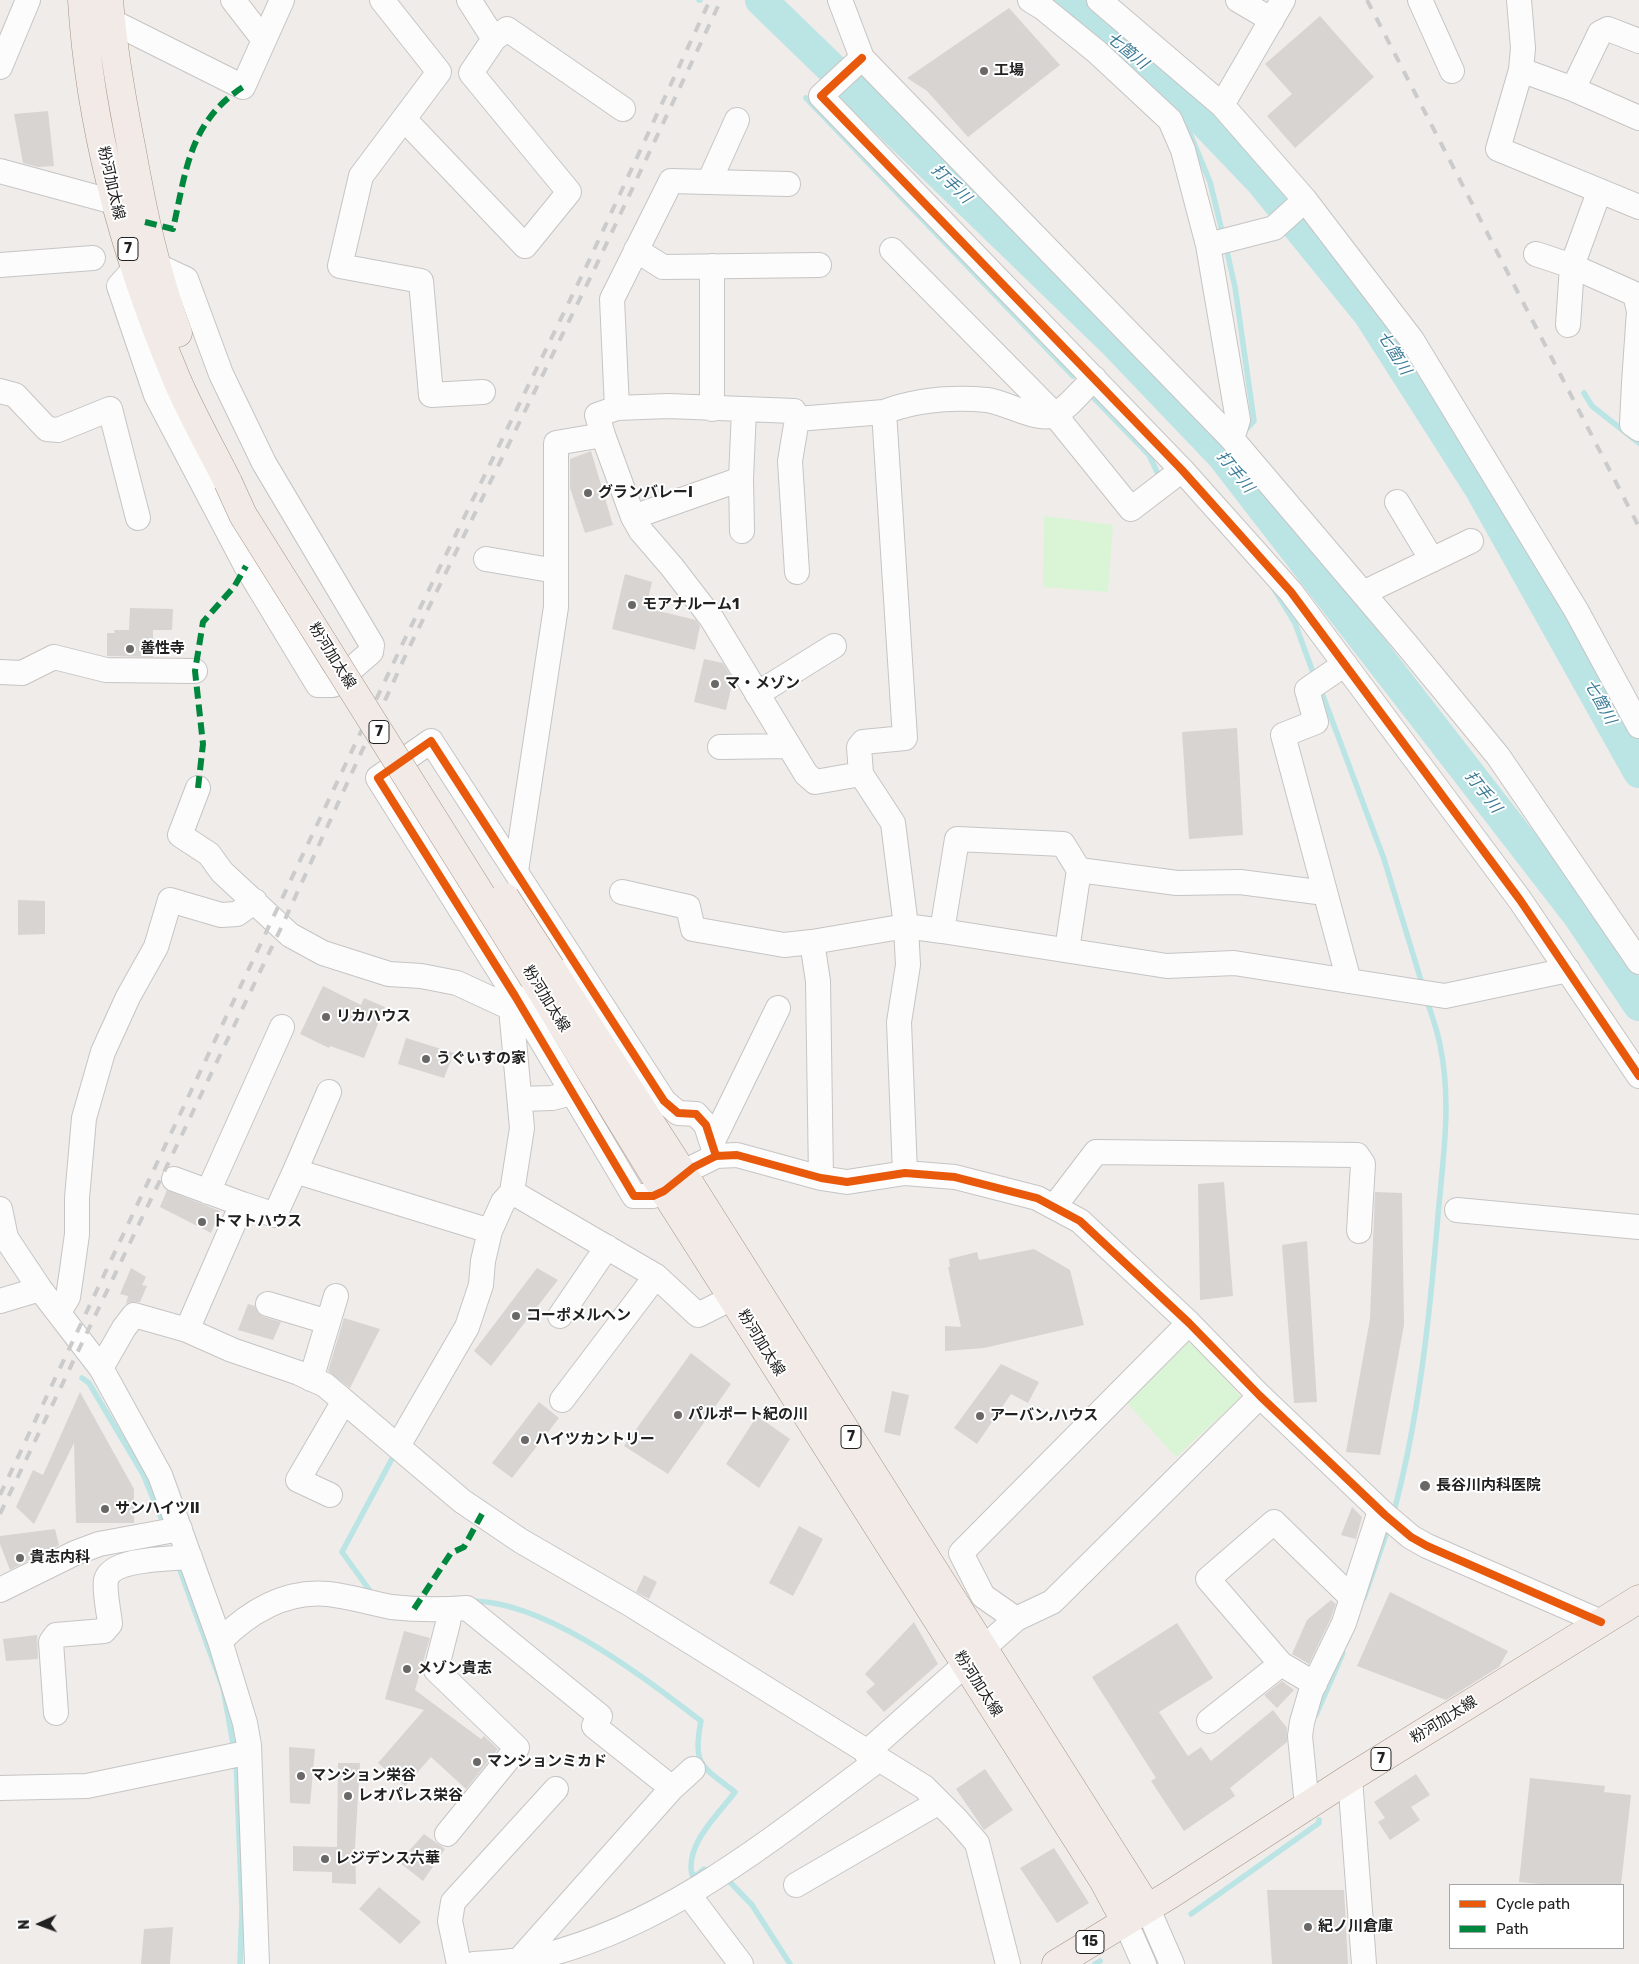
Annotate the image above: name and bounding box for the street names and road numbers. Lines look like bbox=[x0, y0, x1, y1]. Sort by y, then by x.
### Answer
street label: 粉河加太線 bbox=[94, 144, 128, 222]
road number: 7 bbox=[118, 238, 138, 260]
street label: 粉河加太線 bbox=[304, 619, 360, 693]
road number: 7 bbox=[369, 720, 389, 744]
street label: 粉河加太線 bbox=[518, 962, 574, 1036]
street label: 粉河加太線 bbox=[733, 1306, 789, 1380]
road number: 7 bbox=[841, 1425, 861, 1448]
street label: 粉河加太線 bbox=[950, 1648, 1006, 1720]
street label: 粉河加太線 bbox=[1407, 1692, 1481, 1748]
road number: 7 bbox=[1371, 1748, 1391, 1770]
road number: 15 bbox=[1076, 1930, 1104, 1954]

